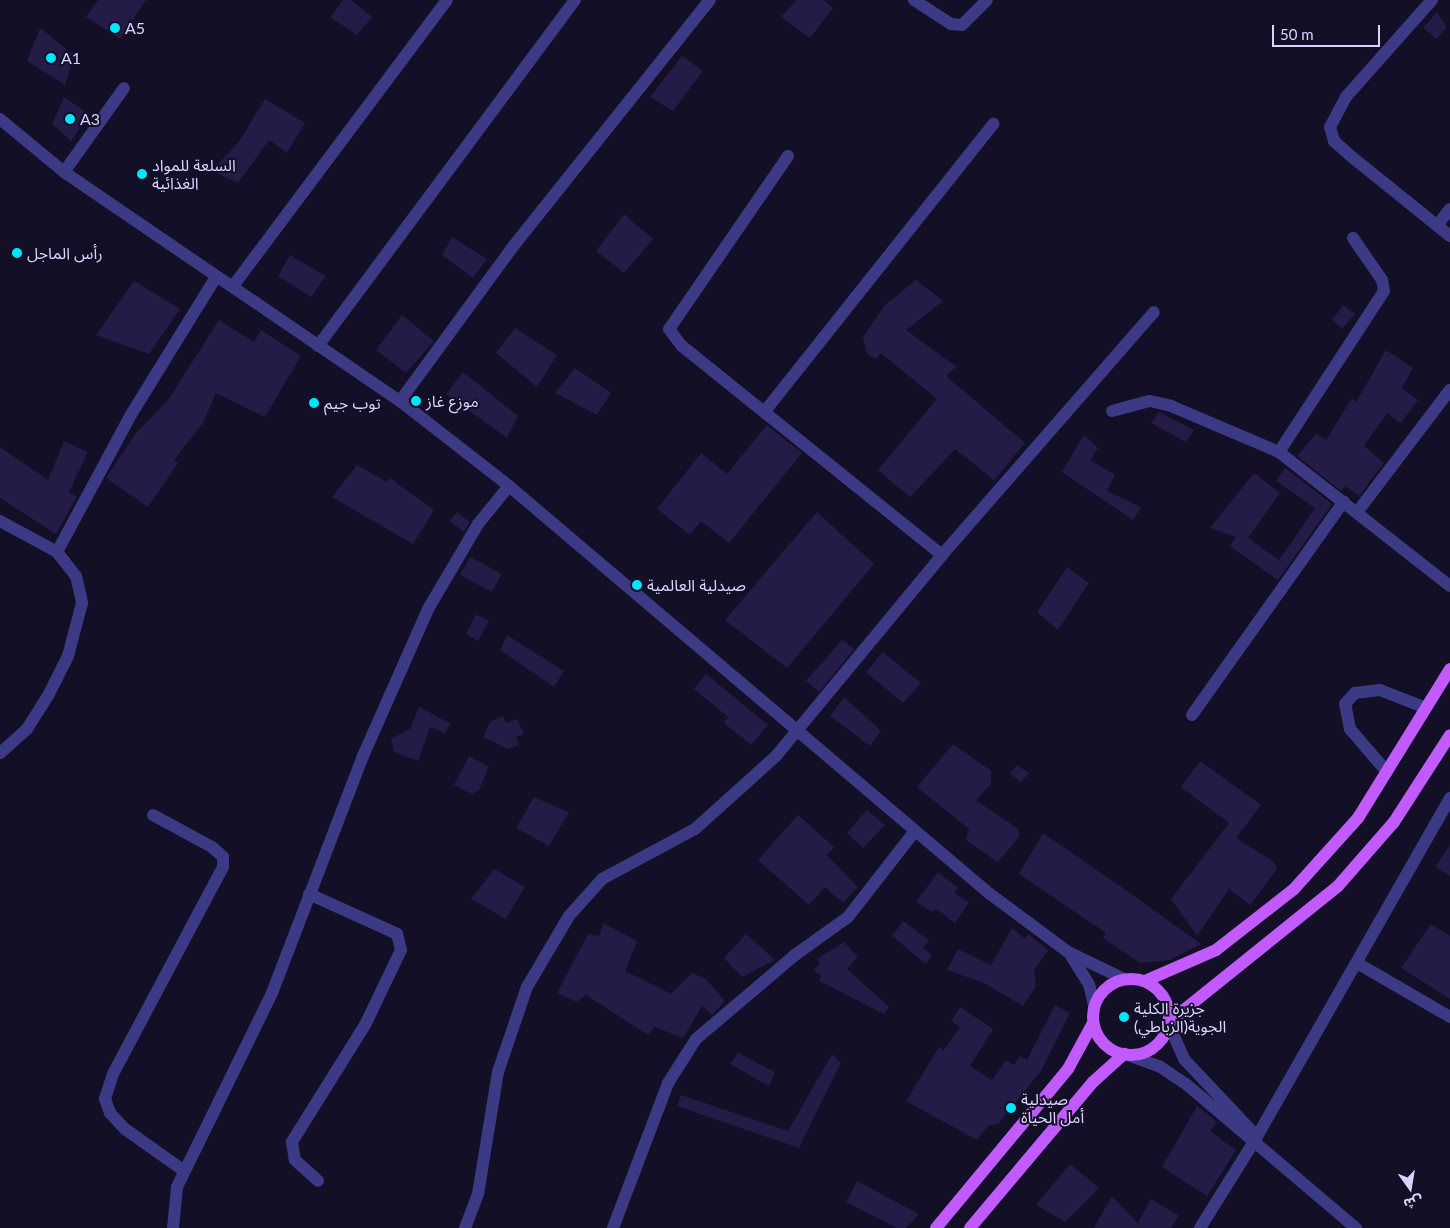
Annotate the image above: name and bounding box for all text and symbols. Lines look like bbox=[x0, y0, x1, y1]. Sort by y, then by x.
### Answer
scale bar bbox=[1275, 15, 1382, 47]
place label: A5 bbox=[125, 18, 145, 38]
marker: A5 bbox=[109, 22, 121, 34]
text: 50 m bbox=[1280, 25, 1314, 43]
place label: A1 bbox=[61, 48, 81, 68]
marker: A1 bbox=[45, 52, 57, 64]
place label: A3 bbox=[80, 109, 100, 129]
marker: A3 bbox=[64, 113, 76, 125]
place label: السلعة للمواد الغذائية bbox=[152, 155, 236, 193]
marker: السلعة للمواد الغذائية bbox=[136, 168, 148, 180]
place label: رأس الماجل bbox=[27, 243, 103, 263]
marker: رأس الماجل bbox=[11, 247, 23, 259]
place label: موزع غاز bbox=[426, 391, 479, 411]
place label: توب جيم bbox=[324, 393, 381, 413]
marker: موزع غاز bbox=[410, 395, 422, 407]
marker: توب جيم bbox=[308, 397, 320, 409]
place label: صيدلية العالمية bbox=[647, 575, 746, 595]
marker: صيدلية العالمية bbox=[631, 579, 643, 591]
place label: جزيرة الكلية الجوية(الزباطي) bbox=[1134, 998, 1226, 1036]
marker: جزيرة الكلية الجوية(الزباطي) bbox=[1118, 1011, 1130, 1023]
place label: صيدلية أمل الحياة bbox=[1021, 1089, 1084, 1127]
marker: صيدلية أمل الحياة bbox=[1005, 1102, 1017, 1114]
north arrow bbox=[1385, 1163, 1435, 1213]
text: ش bbox=[1402, 1193, 1425, 1214]

